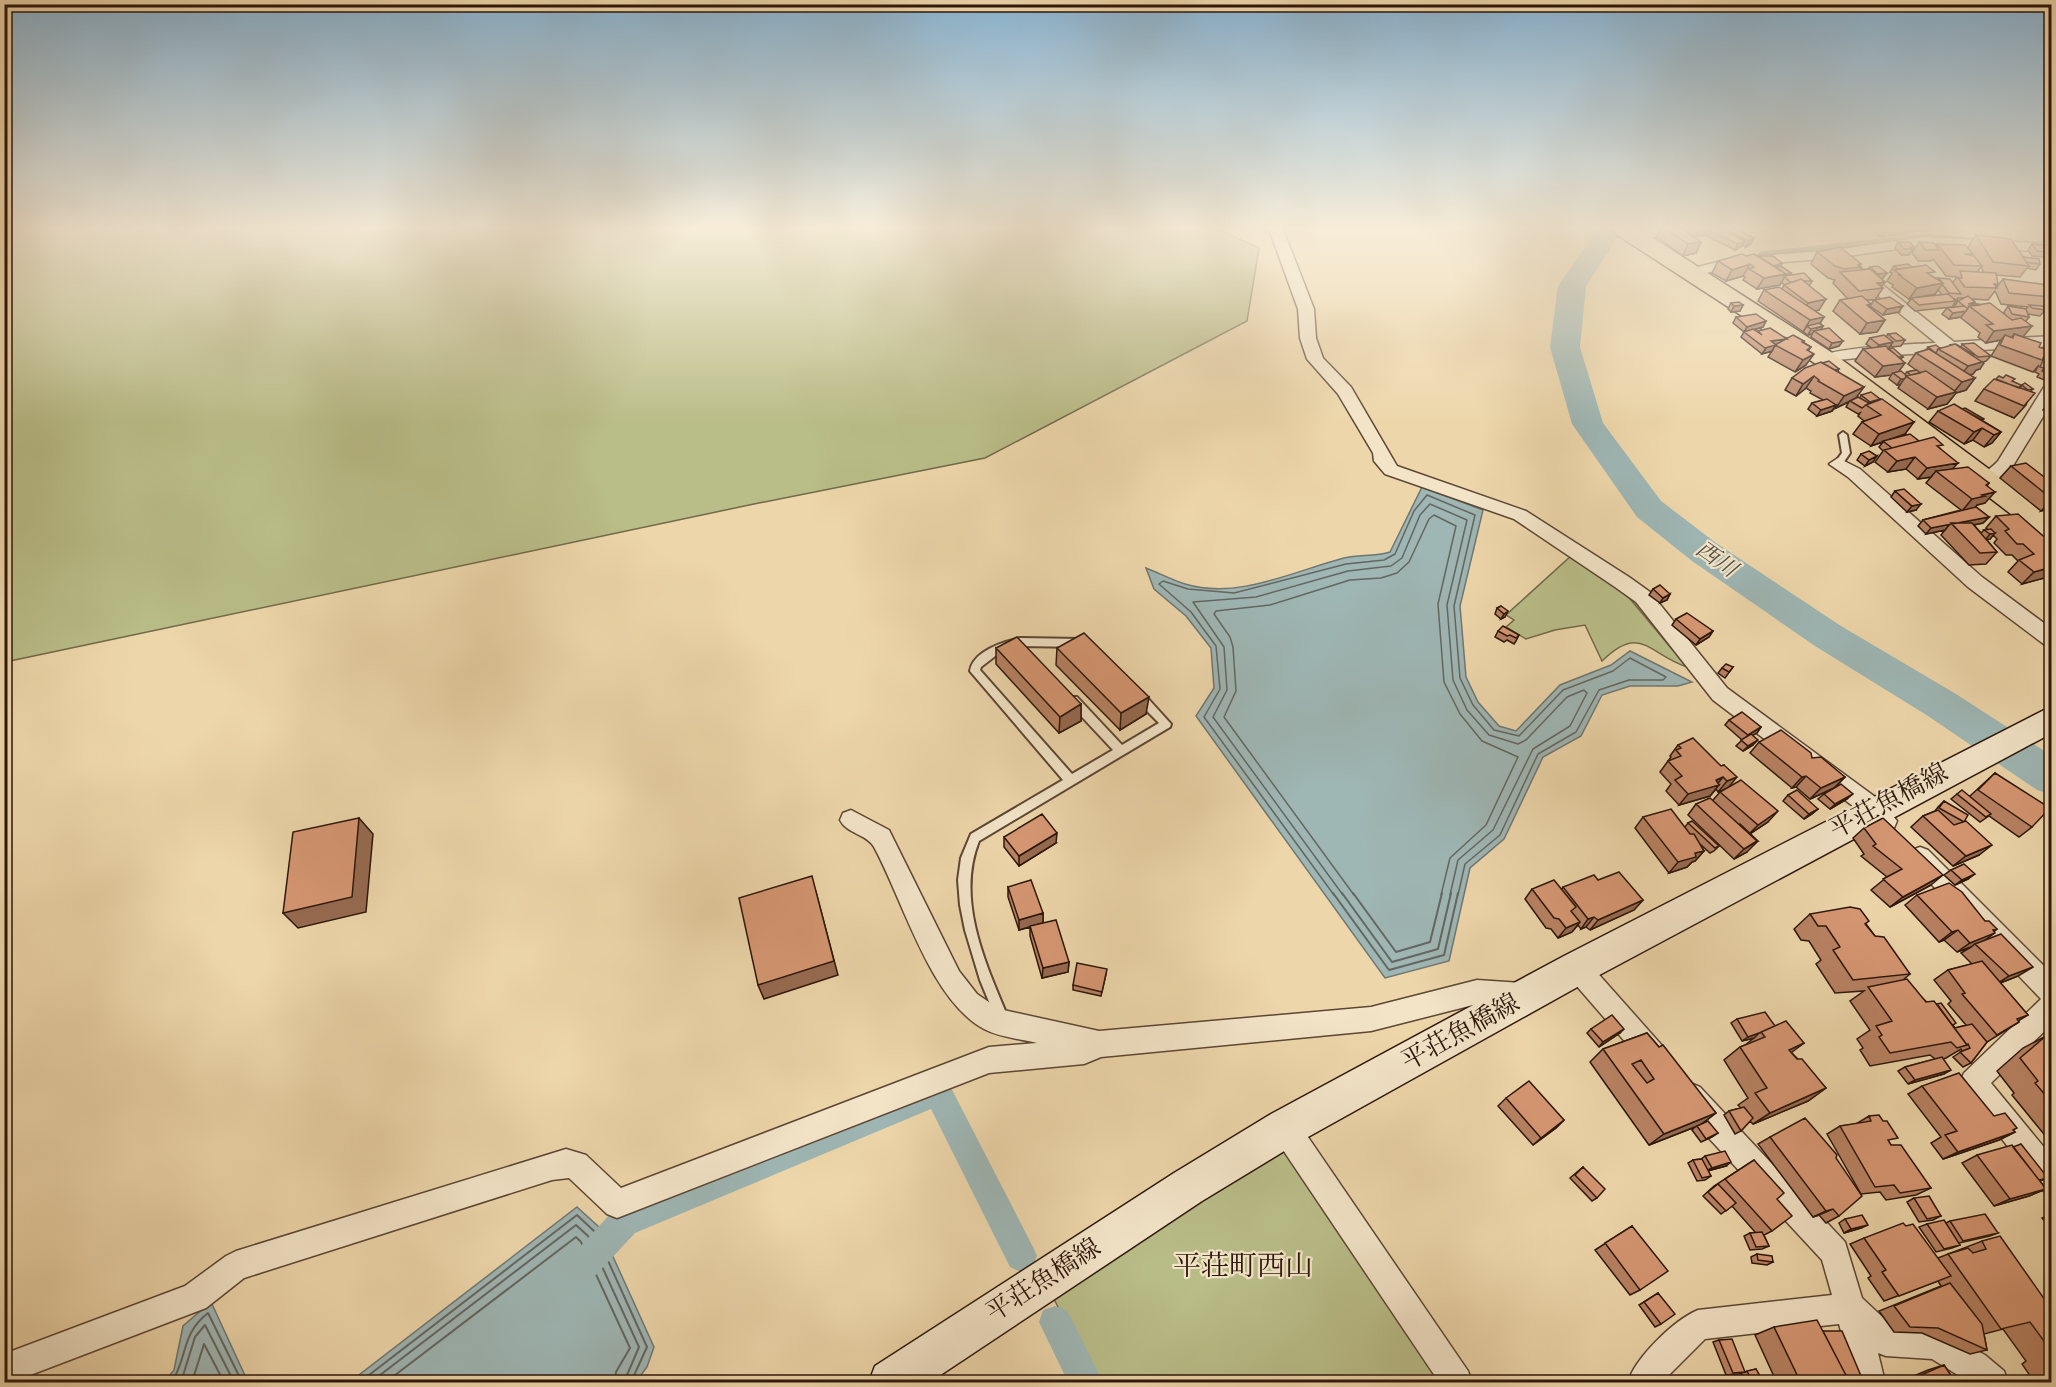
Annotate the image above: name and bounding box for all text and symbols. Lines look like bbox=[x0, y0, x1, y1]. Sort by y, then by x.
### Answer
water label: 西川 bbox=[1692, 538, 1743, 583]
street label: 平荘魚橋線 bbox=[1825, 758, 1953, 844]
street label: 平荘魚橋線 bbox=[1397, 988, 1524, 1076]
street label: 平荘魚橋線 bbox=[981, 1233, 1106, 1327]
district label: 平荘町西山 bbox=[1173, 1251, 1313, 1282]

